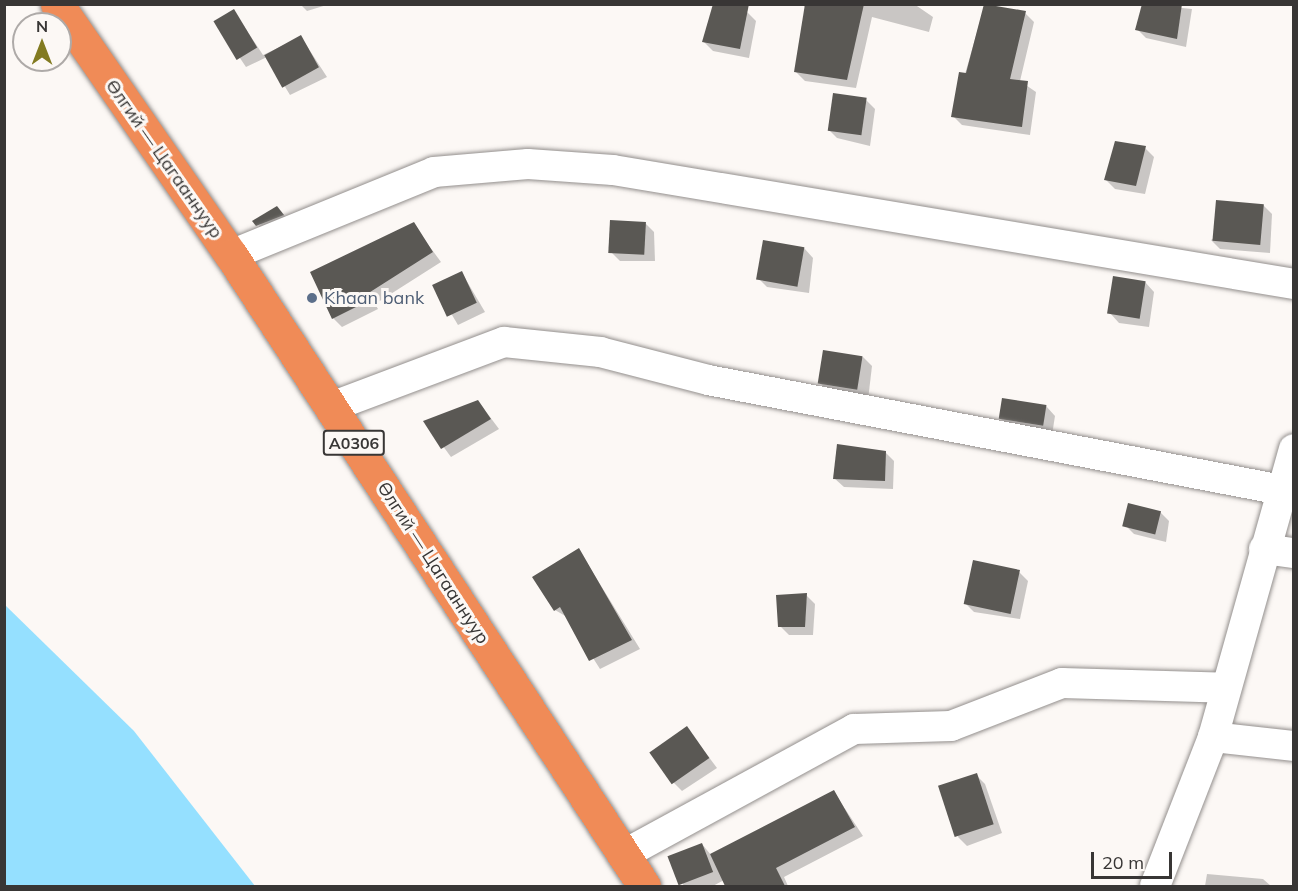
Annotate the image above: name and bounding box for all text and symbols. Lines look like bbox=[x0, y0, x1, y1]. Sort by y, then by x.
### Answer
north arrow bbox=[12, 12, 72, 72]
text: N bbox=[36, 16, 48, 36]
street label: Өлгий — Цагааннуур bbox=[101, 76, 227, 242]
place label: Khaan bank bbox=[324, 287, 424, 309]
marker: Khaan bank bbox=[305, 291, 319, 305]
road number: A0306 bbox=[322, 430, 386, 456]
street label: Өлгий — Цагааннуур bbox=[373, 478, 493, 648]
scale bar bbox=[1094, 840, 1175, 878]
text: 20 m bbox=[1102, 851, 1144, 874]

